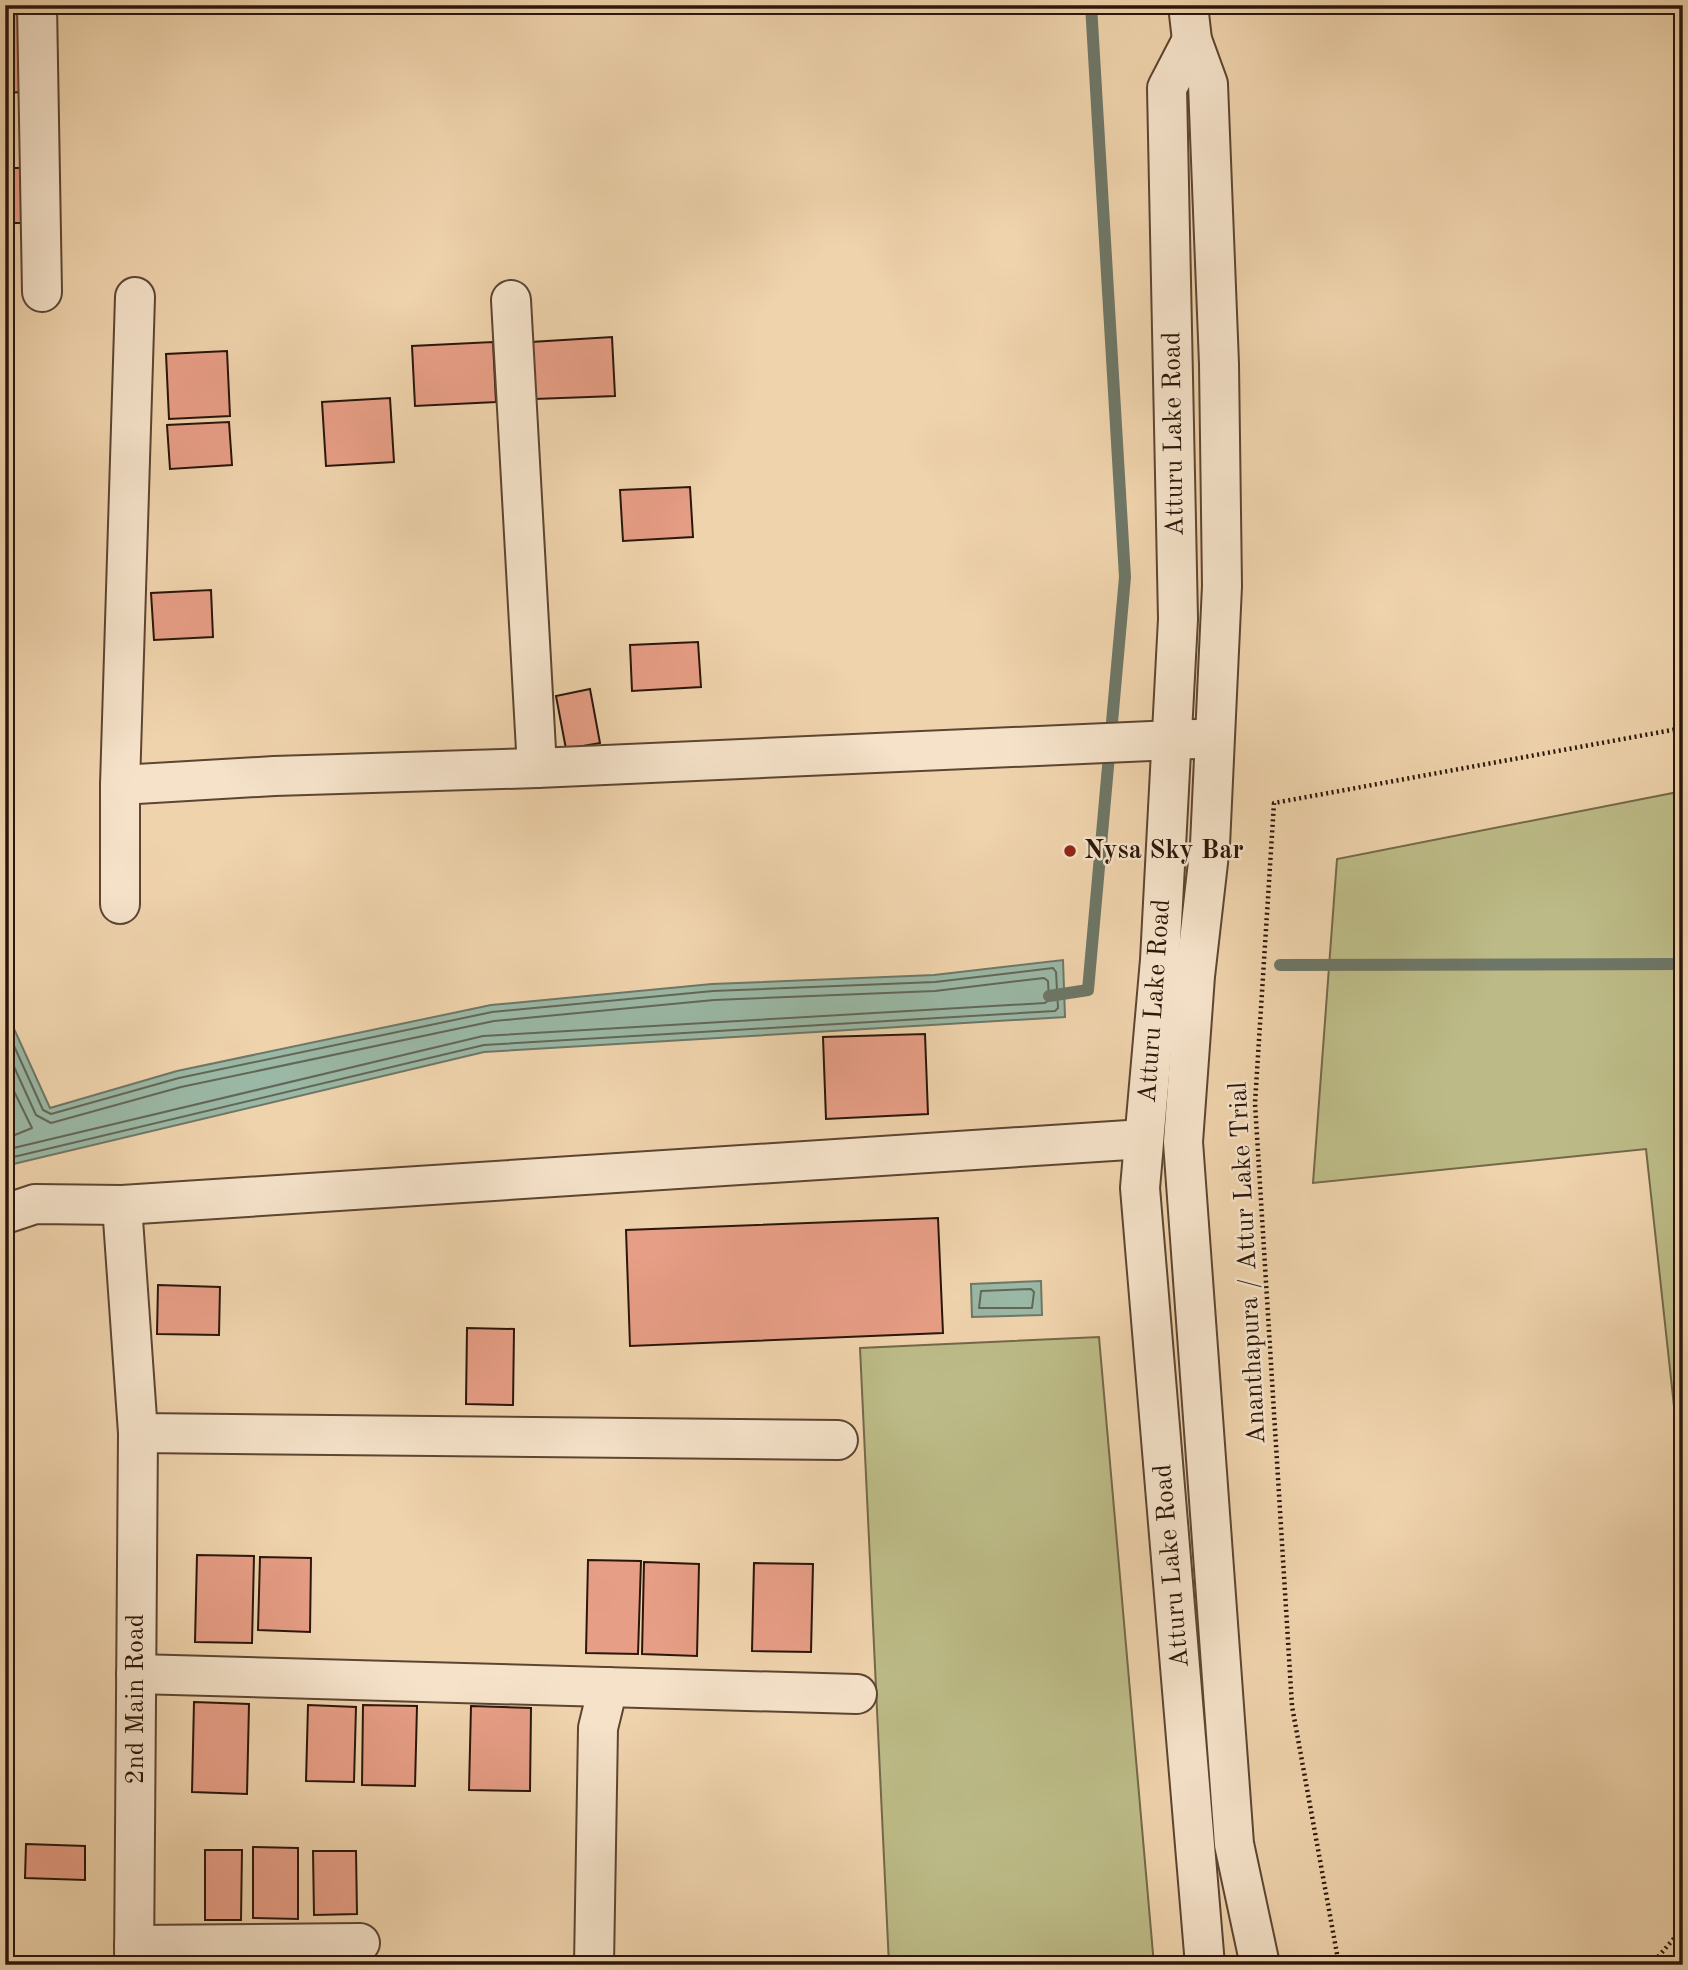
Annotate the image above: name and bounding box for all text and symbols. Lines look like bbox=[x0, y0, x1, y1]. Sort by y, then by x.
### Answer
street label: Atturu Lake Road bbox=[1159, 331, 1189, 537]
place label: Nysa Sky Bar bbox=[1084, 838, 1244, 864]
marker: Nysa Sky Bar bbox=[1062, 843, 1078, 859]
street label: Atturu Lake Road bbox=[1135, 898, 1175, 1104]
street label: Ananthapura / Attur Lake Trial bbox=[1226, 1081, 1270, 1445]
street label: Atturu Lake Road bbox=[1150, 1463, 1194, 1669]
street label: 2nd Main Road bbox=[123, 1614, 149, 1784]

